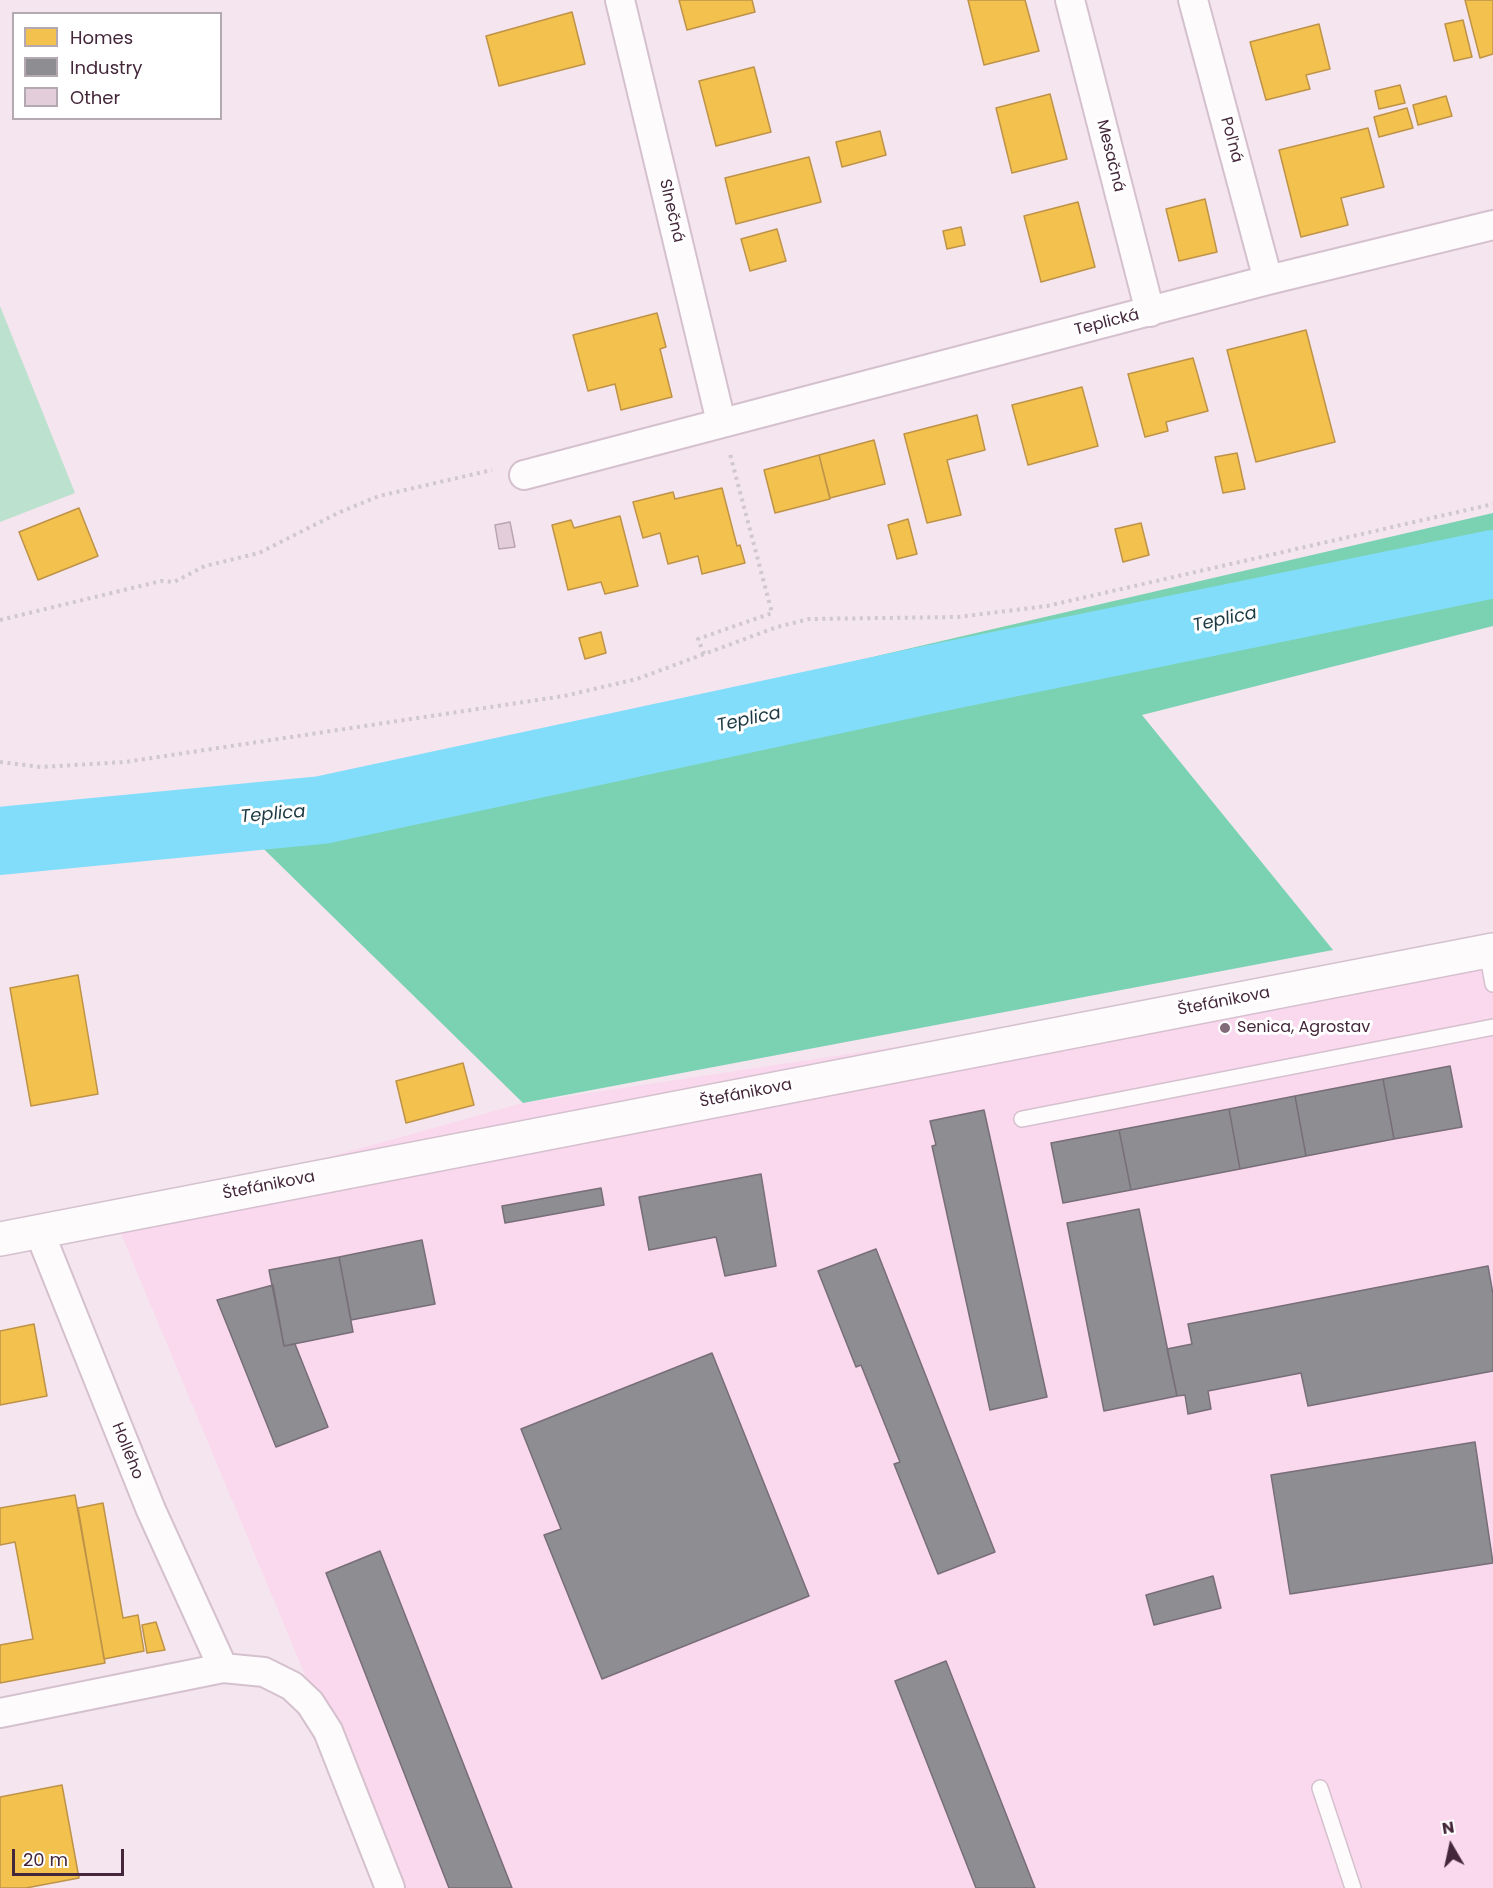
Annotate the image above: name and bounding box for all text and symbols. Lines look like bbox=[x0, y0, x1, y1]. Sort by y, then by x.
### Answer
legend bbox=[12, 12, 222, 120]
text: Homes bbox=[70, 25, 133, 50]
text: Industry bbox=[70, 55, 142, 80]
text: Other bbox=[70, 85, 120, 110]
street label: Poľná bbox=[1216, 115, 1246, 165]
street label: Mesačná bbox=[1092, 118, 1128, 194]
street label: Slnečná bbox=[654, 178, 688, 244]
street label: Teplická bbox=[1073, 306, 1141, 340]
water label: Teplica bbox=[1191, 603, 1259, 637]
water label: Teplica bbox=[715, 703, 783, 737]
water label: Teplica bbox=[240, 801, 306, 829]
street label: Štefánikova bbox=[1176, 984, 1272, 1020]
place label: Senica, Agrostav bbox=[1237, 1018, 1370, 1038]
marker: Senica, Agrostav bbox=[1218, 1021, 1232, 1035]
street label: Štefánikova bbox=[698, 1076, 794, 1112]
street label: Štefánikova bbox=[221, 1168, 317, 1204]
street label: Hollého bbox=[107, 1420, 147, 1482]
text: N bbox=[1440, 1815, 1456, 1840]
north arrow bbox=[1421, 1816, 1481, 1876]
scale bar bbox=[15, 1837, 128, 1875]
text: 20 m bbox=[23, 1847, 68, 1872]

